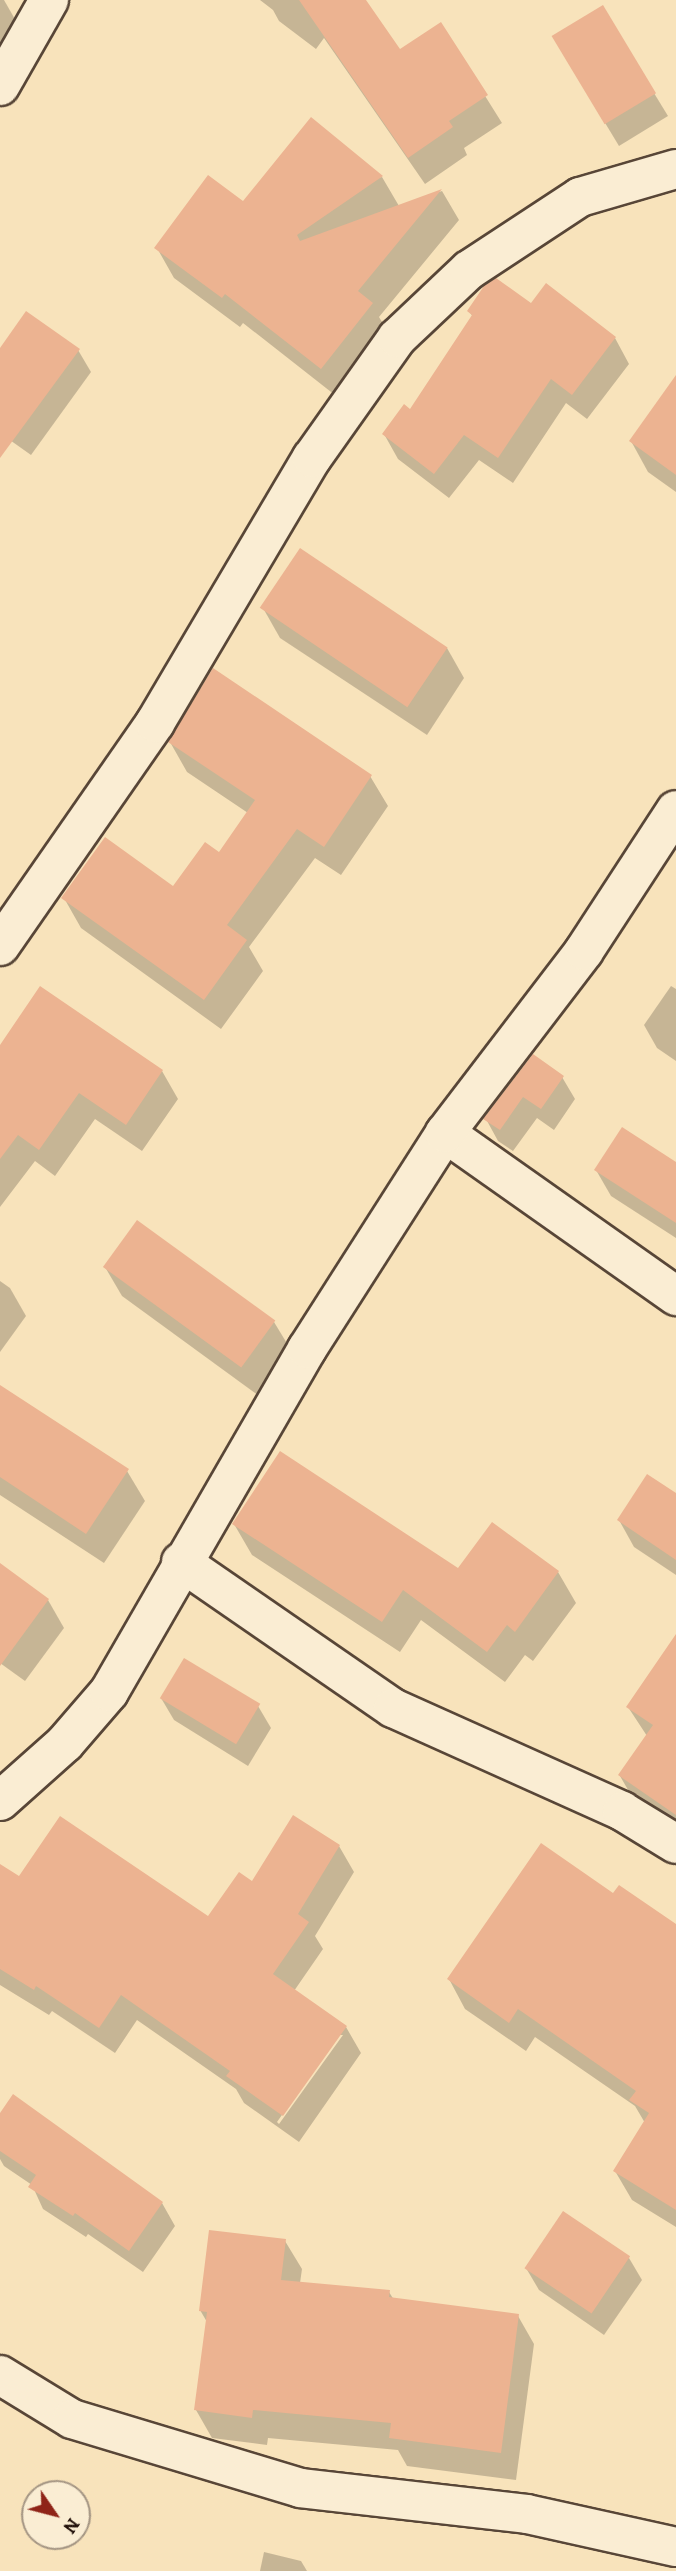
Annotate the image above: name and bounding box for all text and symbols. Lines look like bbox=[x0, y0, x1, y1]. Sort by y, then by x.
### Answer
north arrow bbox=[21, 2480, 91, 2550]
text: N bbox=[57, 2513, 86, 2539]

